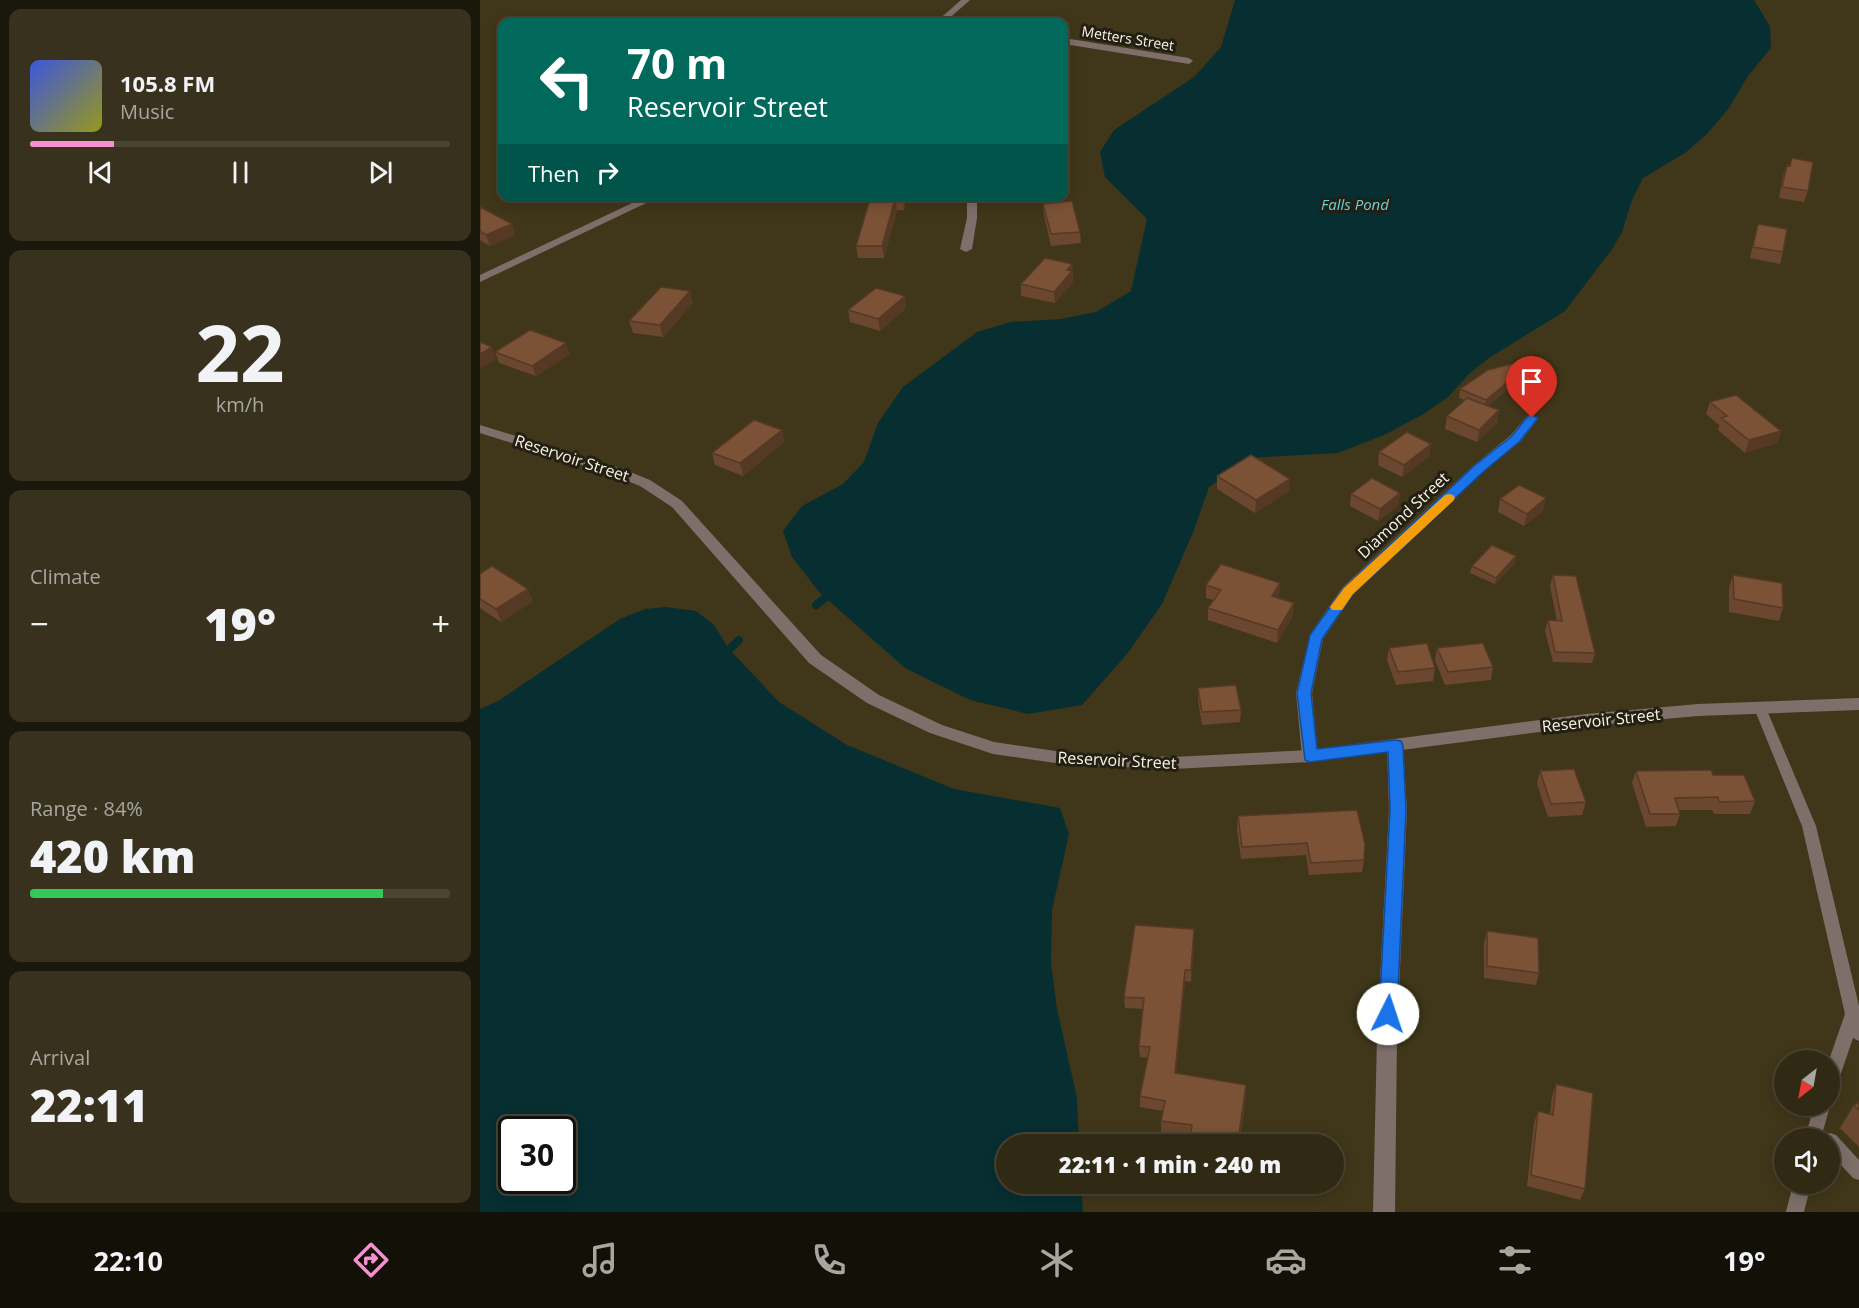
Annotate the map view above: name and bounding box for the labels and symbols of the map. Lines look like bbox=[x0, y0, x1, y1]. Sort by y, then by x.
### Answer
street label: Metters Street bbox=[1080, 21, 1176, 55]
water label: Falls Pond bbox=[1321, 194, 1389, 214]
pin bbox=[1506, 356, 1557, 418]
street label: Reservoir Street bbox=[512, 429, 632, 487]
street label: Diamond Street bbox=[1353, 467, 1454, 563]
street label: Reservoir Street bbox=[1541, 703, 1662, 737]
street label: Reservoir Street bbox=[1057, 746, 1177, 774]
position arrow bbox=[1356, 982, 1420, 1046]
north arrow bbox=[1774, 1050, 1840, 1116]
speed limit sign: 30 bbox=[498, 1116, 576, 1194]

